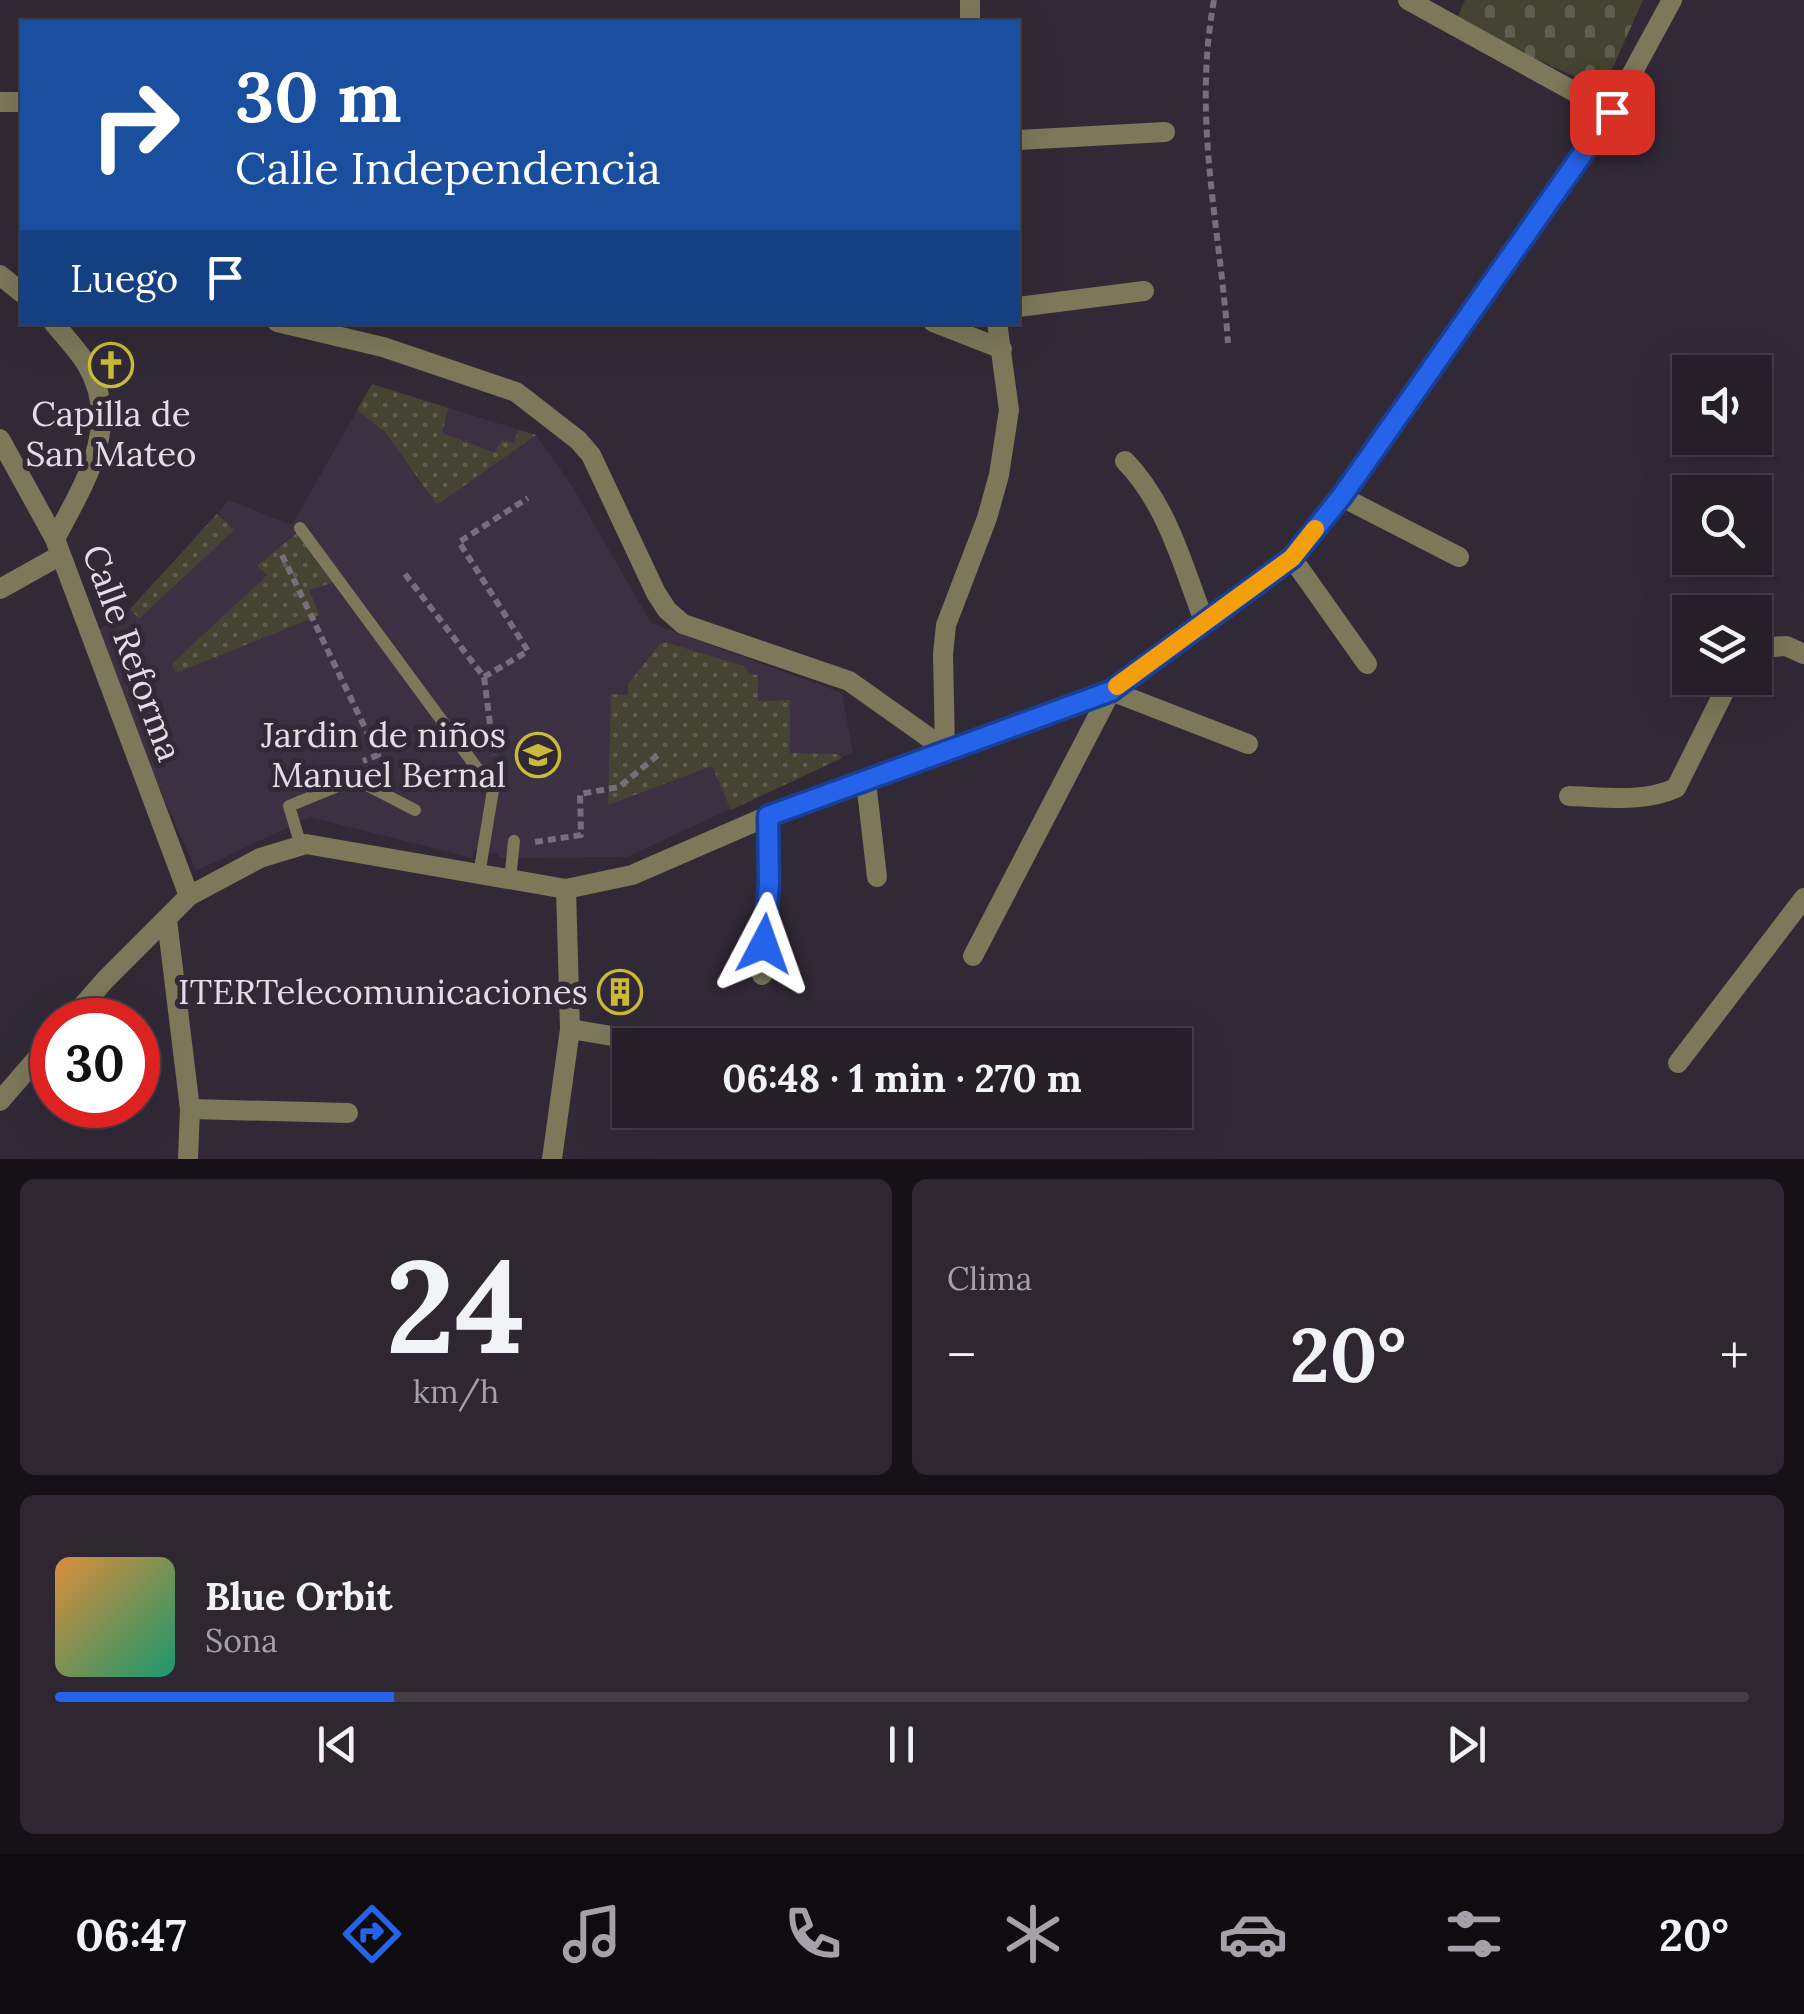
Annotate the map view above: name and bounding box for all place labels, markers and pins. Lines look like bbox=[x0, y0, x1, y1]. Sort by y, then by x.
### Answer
pin bbox=[1570, 70, 1655, 155]
church icon: Capilla de San Mateo bbox=[88, 342, 134, 388]
place label: Capilla de San Mateo bbox=[25, 391, 197, 476]
place label: Jardin de niños Manuel Bernal bbox=[260, 712, 506, 797]
school or university icon: Jardin de niños Manuel Bernal bbox=[515, 732, 561, 778]
place label: ITERTelecomunicaciones bbox=[178, 969, 588, 1014]
building icon: ITERTelecomunicaciones bbox=[597, 969, 643, 1015]

